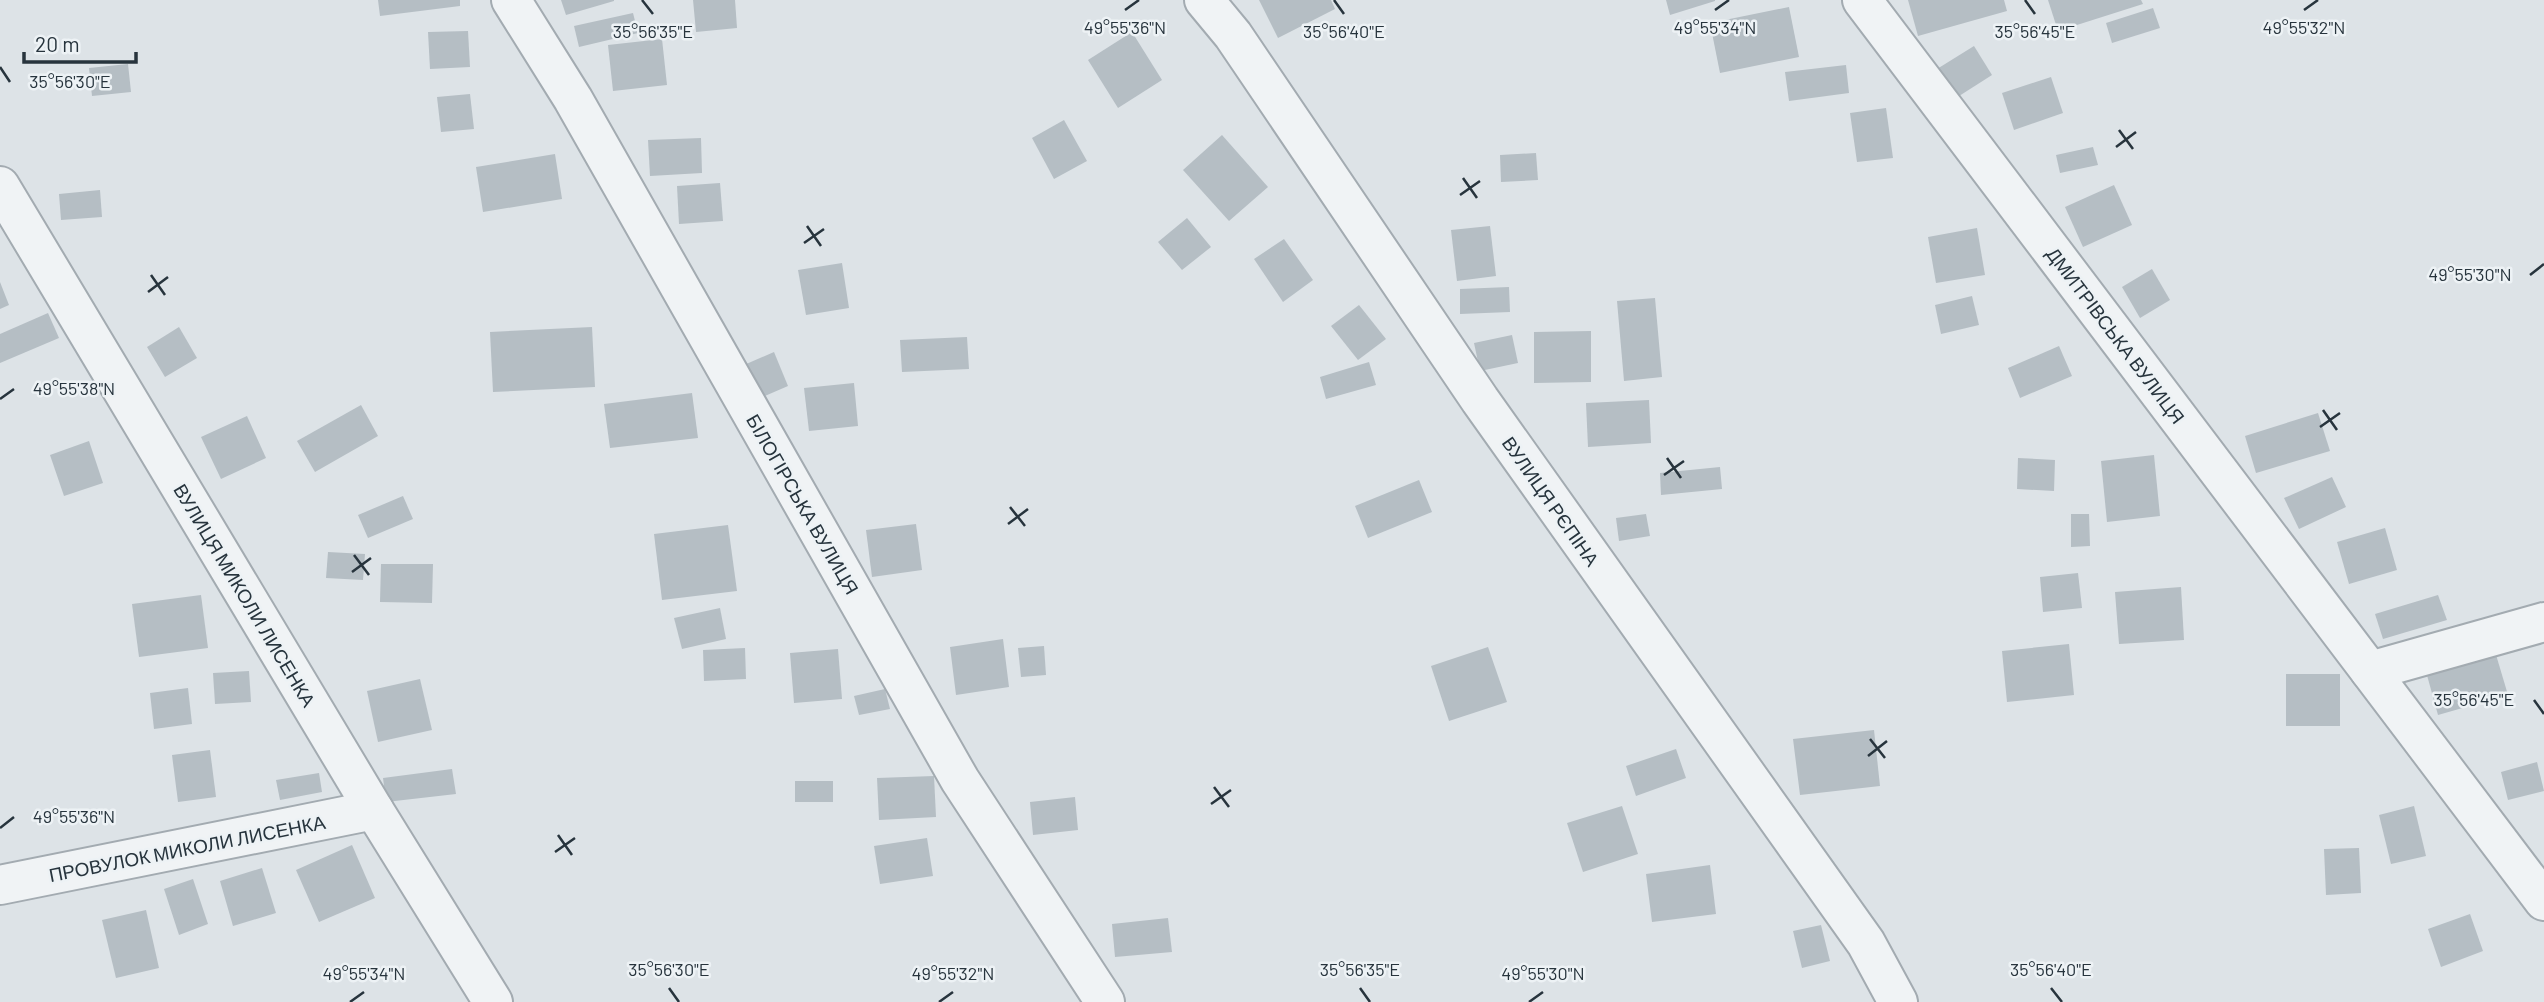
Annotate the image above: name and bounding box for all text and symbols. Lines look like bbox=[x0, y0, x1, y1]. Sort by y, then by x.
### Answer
text: 49°55'36"N bbox=[1084, 16, 1166, 38]
text: 49°55'34"N bbox=[1674, 16, 1756, 38]
text: 49°55'32"N bbox=[2263, 16, 2345, 38]
text: 35°56'35"E bbox=[613, 20, 693, 42]
text: 35°56'40"E bbox=[1303, 20, 1385, 42]
text: 35°56'45"E bbox=[1995, 20, 2075, 42]
scale bar bbox=[24, 21, 136, 65]
text: 20 m bbox=[35, 31, 80, 56]
text: 35°56'30"E bbox=[29, 70, 111, 92]
street label: ДМИТРІВСЬКА ВУЛИЦЯ bbox=[2042, 242, 2190, 428]
text: 49°55'30"N bbox=[2428, 263, 2512, 285]
text: 49°55'38"N bbox=[33, 377, 115, 399]
street label: БІЛОГІРСЬКА ВУЛИЦЯ bbox=[742, 410, 864, 598]
street label: ВУЛИЦЯ РЄПІНА bbox=[1498, 432, 1604, 570]
street label: ВУЛИЦЯ МИКОЛИ ЛИСЕНКА bbox=[169, 479, 321, 711]
text: 35°56'45"E bbox=[2434, 688, 2514, 710]
text: 49°55'36"N bbox=[33, 805, 115, 827]
street label: ПРОВУЛОК МИКОЛИ ЛИСЕНКА bbox=[47, 810, 327, 886]
text: 35°56'30"E bbox=[628, 958, 710, 980]
text: 35°56'35"E bbox=[1320, 958, 1400, 980]
text: 35°56'40"E bbox=[2010, 958, 2092, 980]
text: 49°55'34"N bbox=[323, 962, 405, 984]
text: 49°55'32"N bbox=[912, 962, 994, 984]
text: 49°55'30"N bbox=[1501, 962, 1585, 984]

